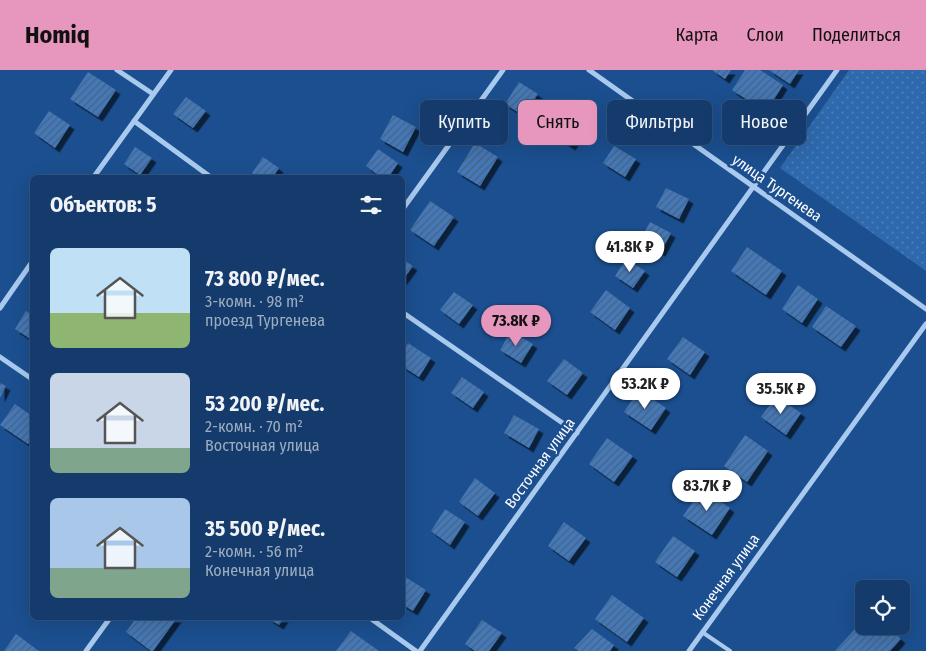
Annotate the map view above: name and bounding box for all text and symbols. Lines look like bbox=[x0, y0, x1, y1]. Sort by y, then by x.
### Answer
text: Homiq bbox=[25, 21, 90, 49]
text: Карта bbox=[675, 24, 718, 46]
text: Слои bbox=[746, 24, 784, 46]
text: Поделиться bbox=[812, 24, 901, 46]
chip: Купить bbox=[420, 100, 508, 145]
chip: Снять bbox=[518, 100, 597, 145]
chip: Фильтры bbox=[607, 100, 712, 145]
chip: Новое bbox=[722, 100, 806, 145]
street label: улица Тургенева bbox=[729, 150, 825, 226]
icon: filters bbox=[357, 191, 385, 219]
text: Объектов: 5 bbox=[50, 192, 157, 218]
pin: 41.8K ₽ bbox=[584, 230, 676, 273]
text: 41.8K ₽ bbox=[606, 237, 654, 256]
text: 73 800 ₽/мес. bbox=[205, 266, 324, 292]
icon: home bbox=[90, 268, 150, 328]
text: 3-комн. · 98 m² bbox=[205, 292, 304, 311]
pin: 73.8K ₽ bbox=[470, 304, 562, 347]
text: проезд Тургенева bbox=[205, 311, 325, 330]
text: 73.8K ₽ bbox=[492, 311, 540, 330]
pin: 53.2K ₽ bbox=[599, 368, 691, 410]
pin: 35.5K ₽ bbox=[735, 372, 827, 415]
text: 53.2K ₽ bbox=[621, 374, 669, 393]
text: 35.5K ₽ bbox=[757, 379, 805, 398]
text: 53 200 ₽/мес. bbox=[205, 391, 324, 417]
icon: home bbox=[90, 393, 150, 453]
street label: Восточная улица bbox=[501, 414, 579, 512]
text: 2-комн. · 70 m² bbox=[205, 417, 303, 436]
text: Восточная улица bbox=[205, 436, 320, 455]
pin: 83.7K ₽ bbox=[661, 470, 753, 512]
text: 83.7K ₽ bbox=[683, 476, 731, 495]
text: 35 500 ₽/мес. bbox=[205, 516, 325, 542]
icon: home bbox=[90, 518, 150, 578]
street label: Конечная улица bbox=[689, 530, 763, 624]
text: 2-комн. · 56 m² bbox=[205, 542, 303, 561]
text: Конечная улица bbox=[205, 561, 314, 580]
map controls bbox=[855, 580, 910, 635]
button: locate bbox=[855, 580, 910, 635]

